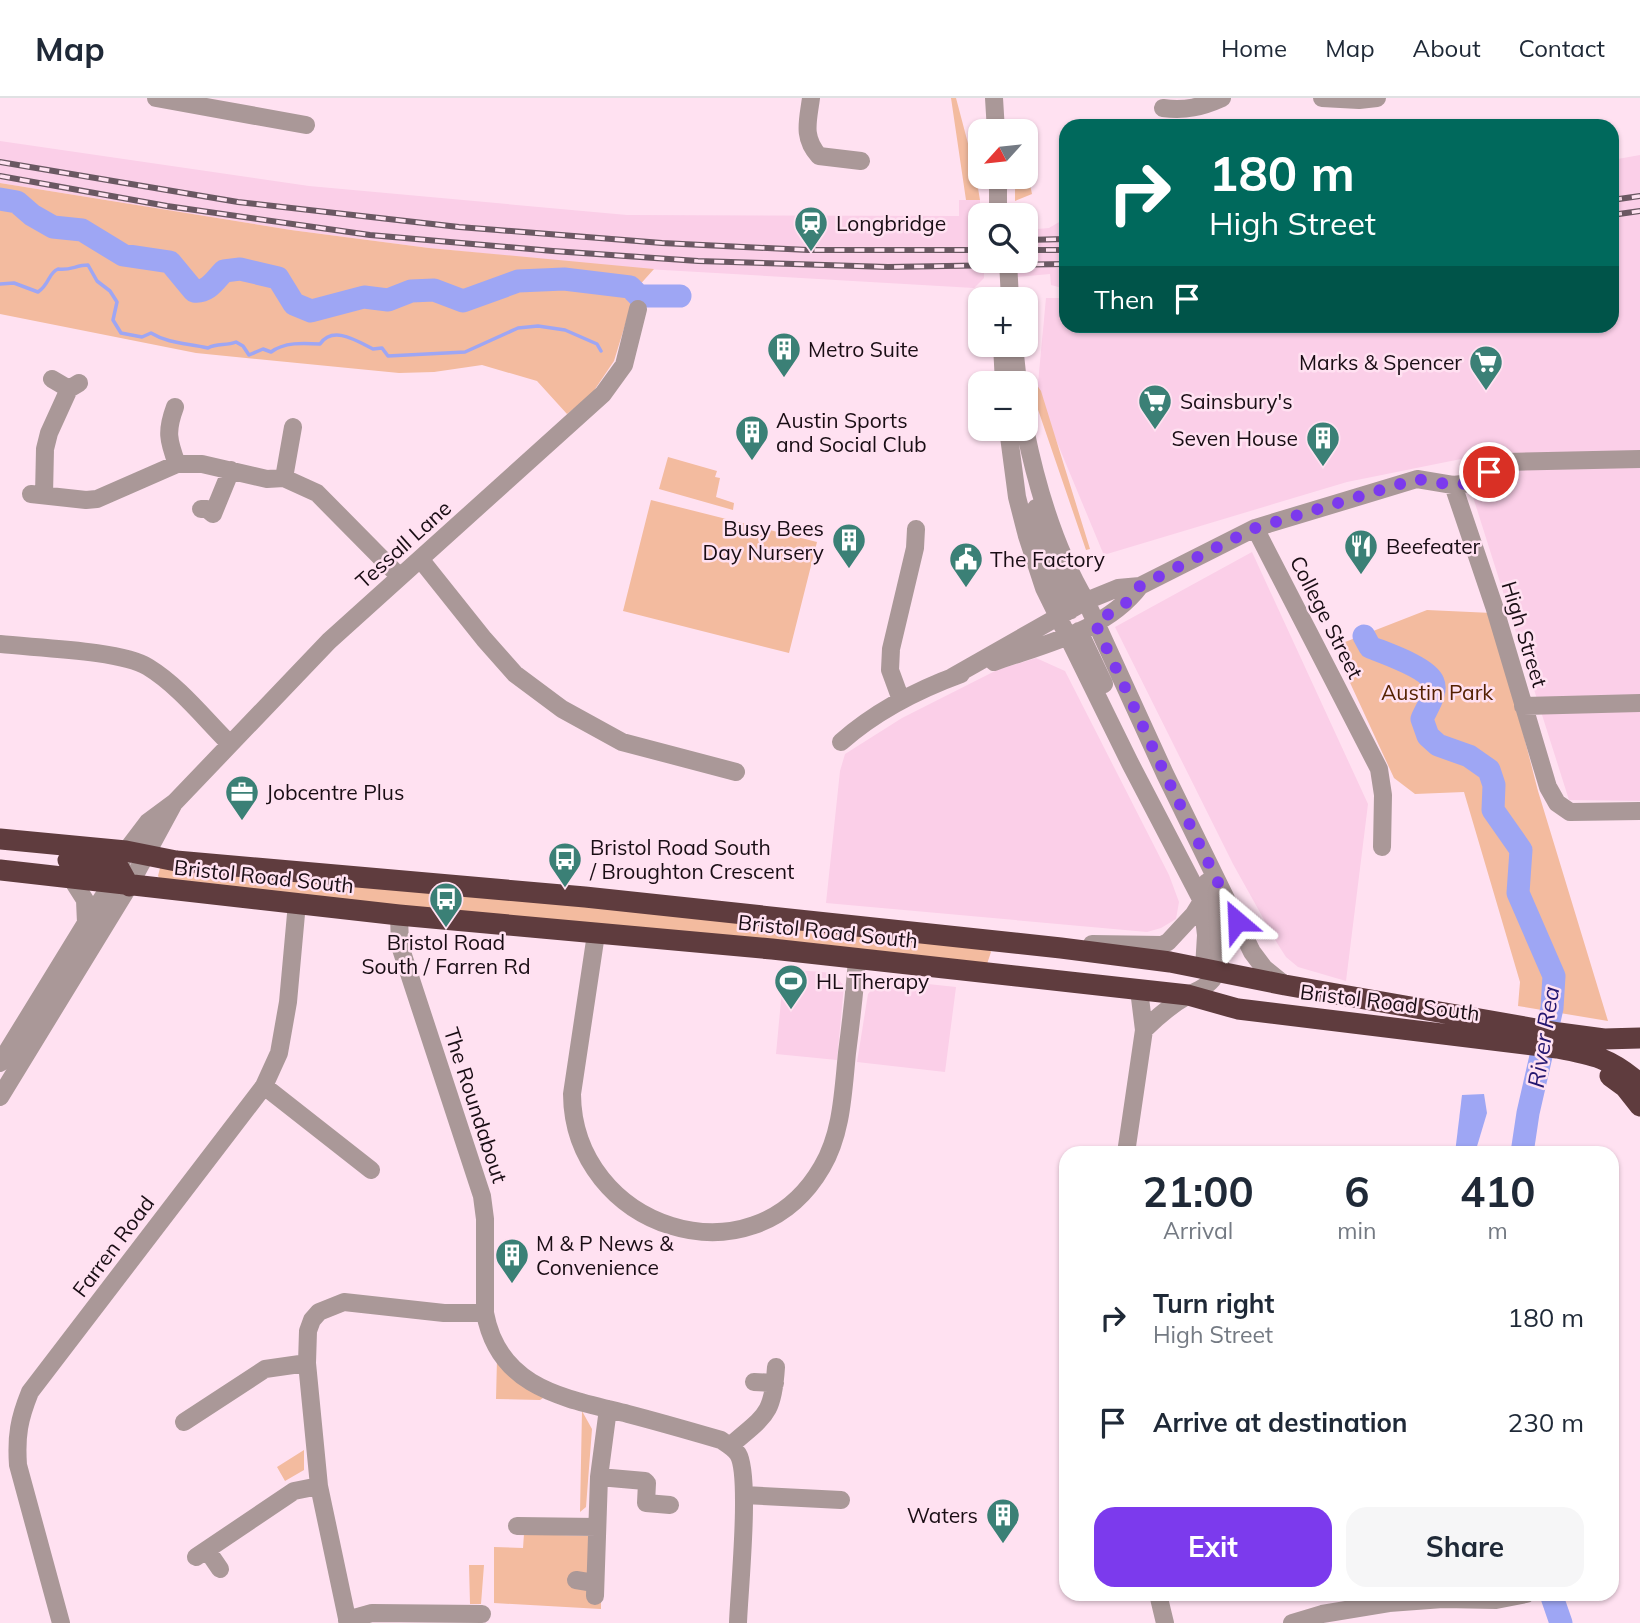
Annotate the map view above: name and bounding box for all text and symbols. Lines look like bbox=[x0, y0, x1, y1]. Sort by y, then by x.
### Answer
text: Map bbox=[35, 28, 105, 69]
text: Home bbox=[1221, 33, 1287, 63]
text: Map bbox=[1325, 33, 1375, 63]
text: About bbox=[1413, 33, 1481, 63]
text: Contact bbox=[1519, 33, 1605, 63]
north arrow bbox=[968, 119, 1038, 189]
map controls bbox=[968, 119, 1038, 441]
text: 180 m bbox=[1209, 142, 1355, 203]
icon: right bbox=[1094, 147, 1185, 238]
button: search bbox=[968, 203, 1038, 273]
text: High Street bbox=[1209, 203, 1376, 243]
station icon: Longbridge bbox=[792, 204, 830, 253]
place label: Longbridge bbox=[836, 210, 946, 236]
icon: arrive bbox=[1168, 280, 1206, 318]
text: Then bbox=[1094, 283, 1154, 316]
button: + bbox=[968, 287, 1038, 357]
building icon: Metro Suite bbox=[765, 330, 803, 379]
place label: Metro Suite bbox=[808, 336, 919, 362]
supermarket icon: Marks & Spencer bbox=[1467, 343, 1505, 392]
place label: Marks & Spencer bbox=[1299, 349, 1462, 375]
button: − bbox=[968, 371, 1038, 441]
supermarket icon: Sainsbury's bbox=[1136, 382, 1174, 431]
place label: Sainsbury's bbox=[1180, 388, 1293, 414]
place label: Austin Sports and Social Club bbox=[776, 407, 927, 457]
building icon: Austin Sports and Social Club bbox=[733, 413, 771, 462]
building icon: Seven House bbox=[1304, 419, 1342, 468]
place label: Seven House bbox=[1171, 425, 1298, 451]
pin bbox=[1459, 442, 1519, 502]
icon: arrive bbox=[1470, 453, 1508, 491]
street label: Tessall Lane bbox=[350, 494, 456, 594]
place label: Busy Bees Day Nursery bbox=[703, 515, 824, 565]
building icon: Busy Bees Day Nursery bbox=[830, 521, 868, 570]
restaurant icon: Beefeater bbox=[1342, 527, 1380, 576]
place label: Beefeater bbox=[1386, 533, 1481, 559]
public building icon: The Factory bbox=[947, 540, 985, 589]
place label: The Factory bbox=[990, 546, 1105, 572]
street label: College Street bbox=[1285, 551, 1369, 683]
street label: High Street bbox=[1497, 578, 1553, 690]
park label: Austin Park bbox=[1381, 679, 1493, 705]
office icon: Jobcentre Plus bbox=[223, 773, 261, 822]
place label: Jobcentre Plus bbox=[266, 779, 404, 805]
place label: Bristol Road South / Broughton Crescent bbox=[589, 834, 794, 884]
bus stop icon: Bristol Road South / Broughton Crescent bbox=[546, 840, 584, 889]
street label: Bristol Road South bbox=[173, 854, 355, 898]
bus stop icon: Bristol Road South / Farren Rd bbox=[427, 880, 465, 929]
position arrow bbox=[1200, 884, 1274, 958]
street label: Bristol Road South bbox=[737, 909, 919, 953]
place label: Bristol Road South / Farren Rd bbox=[361, 929, 531, 979]
sports icon: HL Therapy bbox=[772, 962, 810, 1011]
place label: HL Therapy bbox=[816, 968, 929, 994]
street label: Bristol Road South bbox=[1299, 978, 1481, 1026]
water label: River Rea bbox=[1521, 984, 1565, 1090]
street label: The Roundabout bbox=[439, 1024, 513, 1186]
text: 21:00 bbox=[1143, 1165, 1254, 1218]
text: 6 bbox=[1344, 1165, 1369, 1218]
text: 410 bbox=[1460, 1165, 1535, 1218]
street label: Farren Road bbox=[67, 1190, 159, 1302]
text: Arrival bbox=[1163, 1216, 1233, 1245]
text: min bbox=[1337, 1216, 1376, 1245]
text: m bbox=[1488, 1216, 1508, 1245]
place label: M & P News & Convenience bbox=[536, 1230, 674, 1280]
building icon: M & P News & Convenience bbox=[493, 1236, 531, 1285]
text: Turn right bbox=[1153, 1287, 1274, 1320]
icon: right bbox=[1094, 1299, 1132, 1337]
text: 180 m bbox=[1508, 1301, 1584, 1334]
text: High Street bbox=[1153, 1320, 1273, 1349]
icon: arrive bbox=[1094, 1404, 1132, 1442]
text: Arrive at destination bbox=[1153, 1406, 1408, 1439]
text: 230 m bbox=[1508, 1406, 1584, 1439]
building icon: Waters bbox=[984, 1496, 1022, 1545]
place label: Waters bbox=[907, 1502, 978, 1528]
button: Exit bbox=[1094, 1507, 1332, 1587]
button: Share bbox=[1346, 1507, 1584, 1587]

